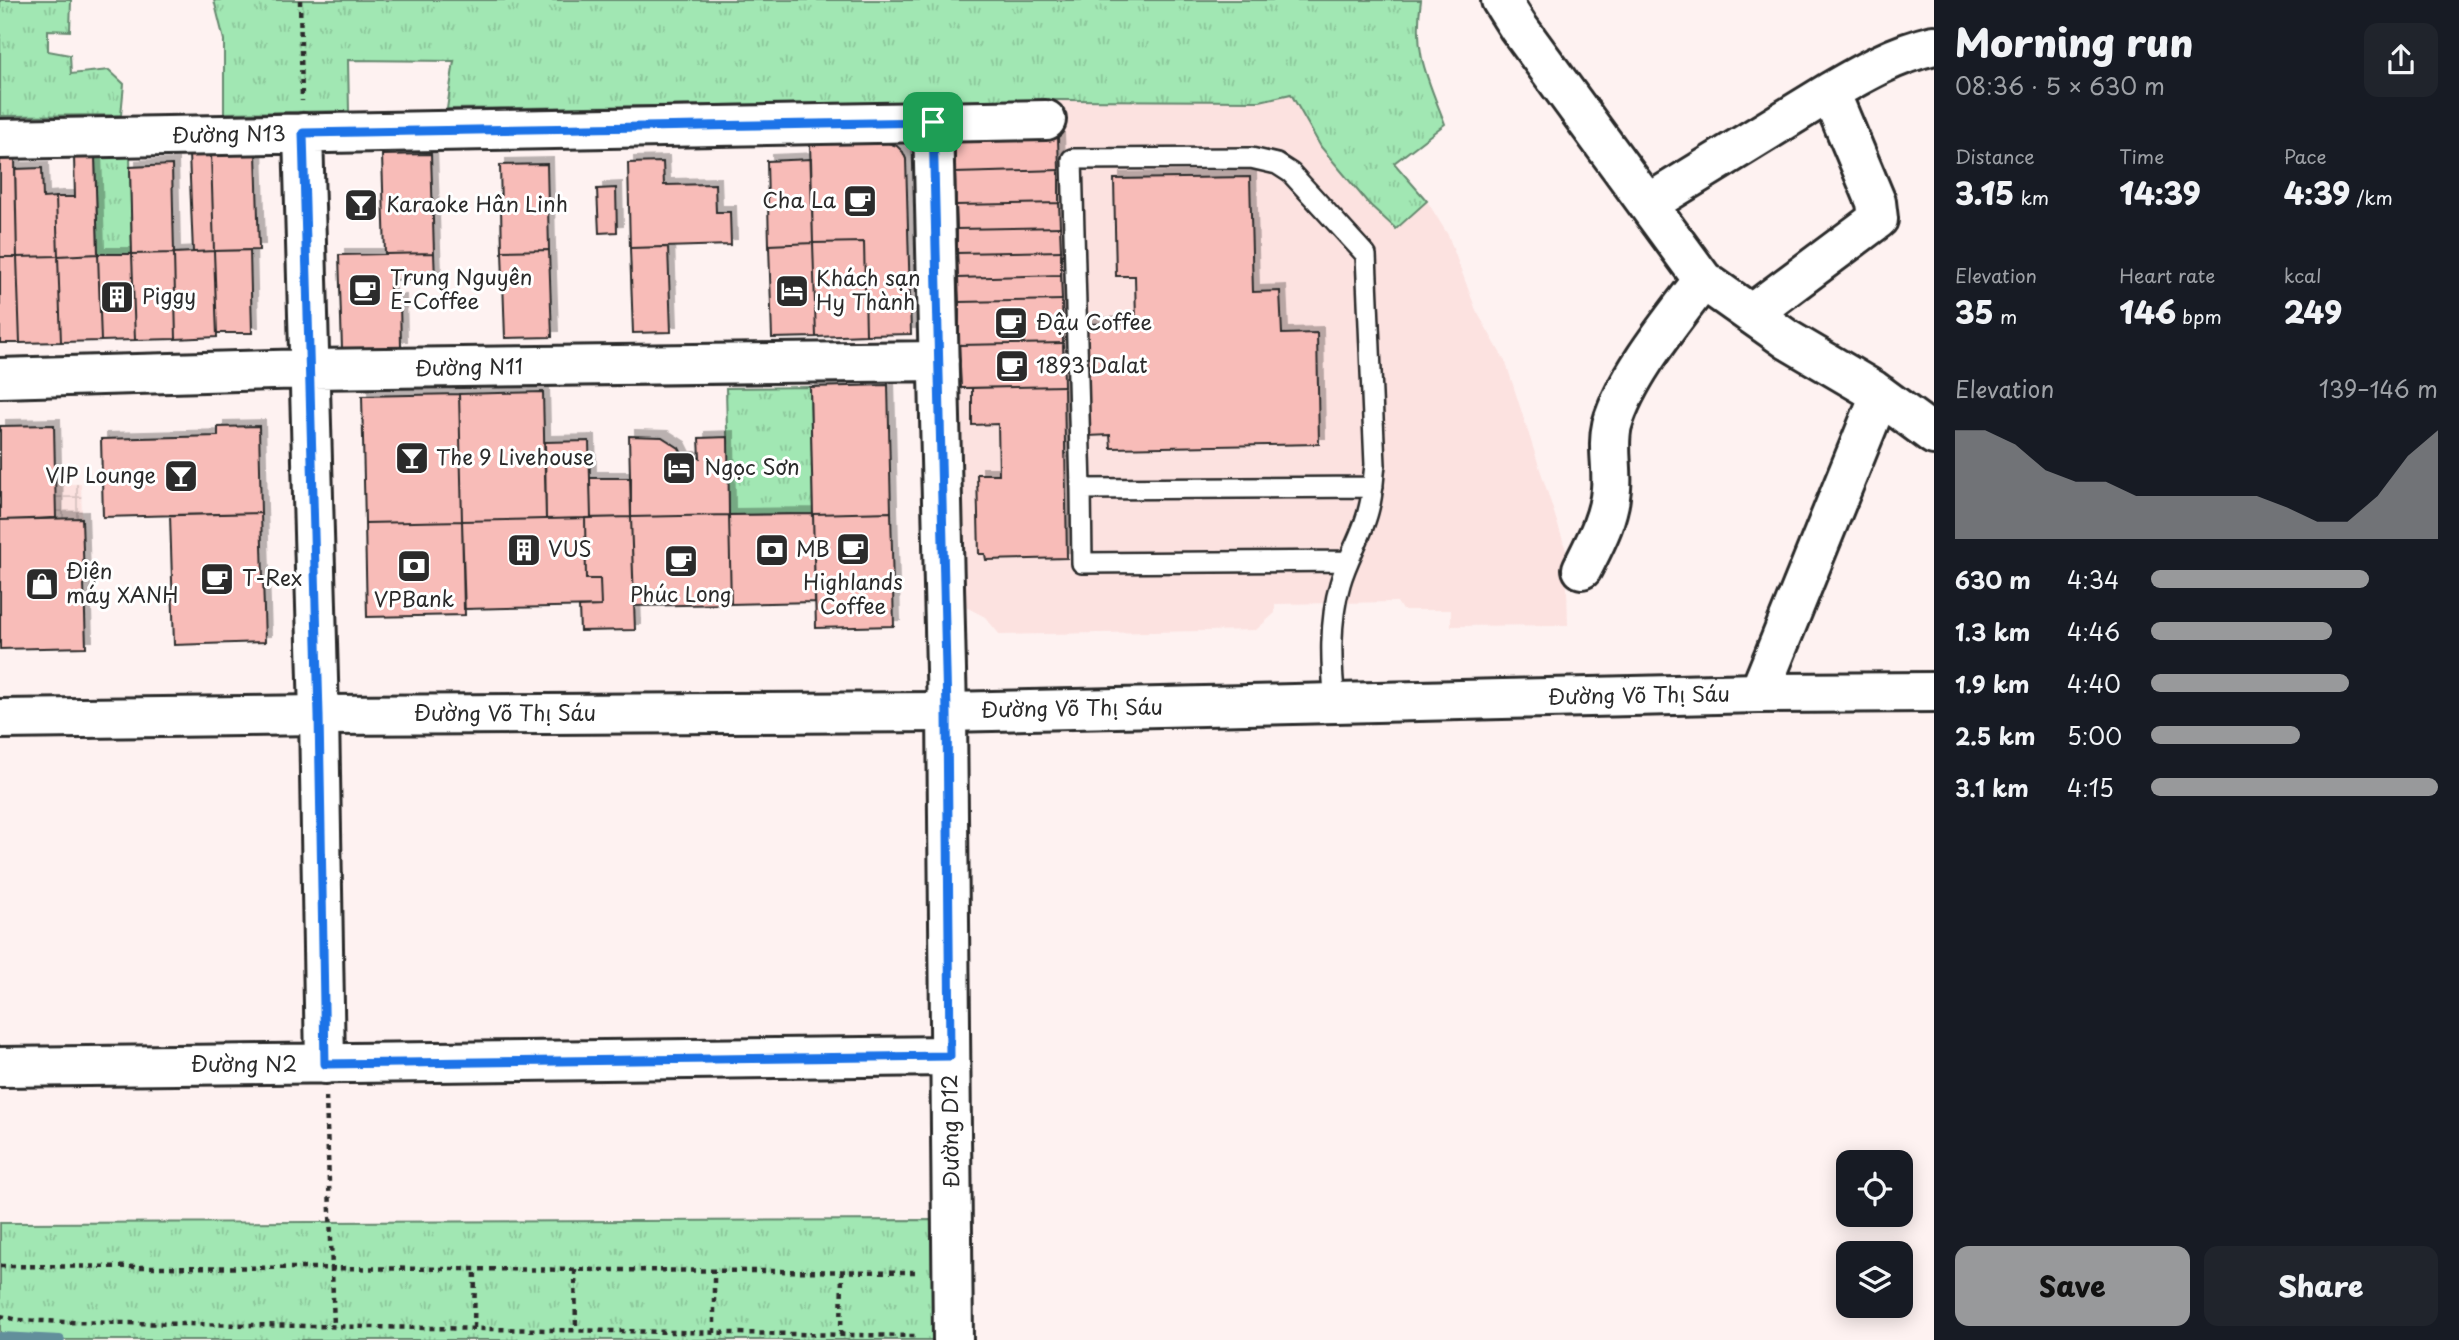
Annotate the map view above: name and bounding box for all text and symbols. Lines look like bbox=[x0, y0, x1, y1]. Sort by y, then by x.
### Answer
text: Morning run bbox=[1955, 13, 2193, 70]
button: share bbox=[2364, 23, 2438, 97]
text: 08:36 · 5 × 630 m bbox=[1955, 68, 2165, 103]
pin bbox=[903, 92, 963, 152]
icon: arrive bbox=[914, 103, 952, 141]
street label: Đường N13 bbox=[172, 116, 286, 150]
text: Distance bbox=[1955, 142, 2035, 170]
text: Time bbox=[2119, 142, 2164, 170]
text: Pace bbox=[2284, 142, 2327, 170]
text: 3.15 bbox=[1955, 170, 2014, 215]
text: 14:39 bbox=[2119, 170, 2201, 215]
text: 4:39 bbox=[2284, 170, 2350, 215]
cafe icon: Cha La bbox=[841, 182, 879, 220]
place label: Cha La bbox=[762, 183, 837, 215]
text: km bbox=[2014, 183, 2049, 211]
text: /km bbox=[2350, 183, 2393, 211]
bar icon: Karaoke Hân Linh bbox=[342, 186, 380, 224]
place label: Karaoke Hân Linh bbox=[386, 187, 568, 219]
place label: Trung Nguyên E-Coffee bbox=[390, 260, 532, 316]
place label: Khách sạn Hy Thành bbox=[816, 261, 921, 317]
text: Elevation bbox=[1955, 261, 2037, 289]
text: Heart rate bbox=[2119, 261, 2215, 289]
text: kcal bbox=[2284, 261, 2322, 289]
cafe icon: Trung Nguyên E-Coffee bbox=[346, 271, 384, 309]
hotel icon: Khách sạn Hy Thành bbox=[773, 272, 811, 310]
building icon: Piggy bbox=[98, 278, 136, 316]
place label: Piggy bbox=[142, 279, 196, 311]
text: 35 bbox=[1955, 289, 1994, 334]
text: 146 bbox=[2119, 289, 2176, 334]
text: 249 bbox=[2284, 289, 2342, 334]
text: m bbox=[1994, 302, 2017, 330]
text: bpm bbox=[2176, 302, 2222, 330]
cafe icon: Đậu Coffee bbox=[992, 304, 1030, 342]
place label: Đậu Coffee bbox=[1036, 305, 1152, 337]
cafe icon: 1893 Dalat bbox=[993, 347, 1031, 385]
place label: 1893 Dalat bbox=[1036, 348, 1148, 380]
street label: Đường N11 bbox=[415, 349, 523, 383]
text: Elevation bbox=[1955, 371, 2054, 406]
text: 139–146 m bbox=[2319, 371, 2438, 406]
bar icon: The 9 Livehouse bbox=[393, 439, 431, 477]
place label: The 9 Livehouse bbox=[436, 440, 594, 472]
hotel icon: Ngọc Sơn bbox=[660, 449, 698, 487]
place label: Ngọc Sơn bbox=[704, 450, 800, 482]
bar icon: VIP Lounge bbox=[162, 457, 200, 495]
place label: VIP Lounge bbox=[45, 458, 156, 490]
cafe icon: Highlands Coffee bbox=[834, 530, 872, 568]
building icon: VUS bbox=[505, 531, 543, 569]
bank icon: MB bbox=[753, 531, 791, 569]
place label: VUS bbox=[548, 532, 592, 564]
place label: MB bbox=[796, 532, 830, 564]
cafe icon: Phúc Long bbox=[662, 542, 700, 580]
bank icon: VPBank bbox=[395, 547, 433, 585]
place label: Điện máy XANH bbox=[66, 554, 178, 610]
cafe icon: T-Rex bbox=[198, 560, 236, 598]
place label: T-Rex bbox=[242, 561, 302, 593]
text: 630 m bbox=[1955, 562, 2031, 597]
text: 4:34 bbox=[2067, 562, 2119, 597]
shop icon: Điện máy XANH bbox=[23, 565, 61, 603]
place label: Highlands Coffee bbox=[803, 565, 903, 621]
place label: Phúc Long bbox=[630, 577, 732, 609]
place label: VPBank bbox=[374, 582, 455, 614]
text: 1.3 km bbox=[1955, 614, 2030, 649]
text: 4:46 bbox=[2067, 614, 2120, 649]
text: 1.9 km bbox=[1955, 666, 2029, 701]
text: 4:40 bbox=[2067, 666, 2121, 701]
street label: Đường Võ Thị Sáu bbox=[1548, 676, 1730, 712]
street label: Đường Võ Thị Sáu bbox=[981, 689, 1163, 725]
street label: Đường Võ Thị Sáu bbox=[414, 696, 596, 728]
text: 2.5 km bbox=[1955, 718, 2035, 753]
text: 5:00 bbox=[2067, 718, 2122, 753]
text: 3.1 km bbox=[1955, 770, 2029, 805]
text: 4:15 bbox=[2067, 770, 2114, 805]
street label: Đường N2 bbox=[191, 1047, 297, 1079]
street label: Đường D12 bbox=[932, 1074, 966, 1188]
map controls bbox=[1836, 1150, 1913, 1318]
button: locate bbox=[1836, 1150, 1913, 1227]
button: layers bbox=[1836, 1241, 1913, 1318]
button: Save bbox=[1955, 1246, 2190, 1326]
button: Share bbox=[2204, 1246, 2438, 1326]

